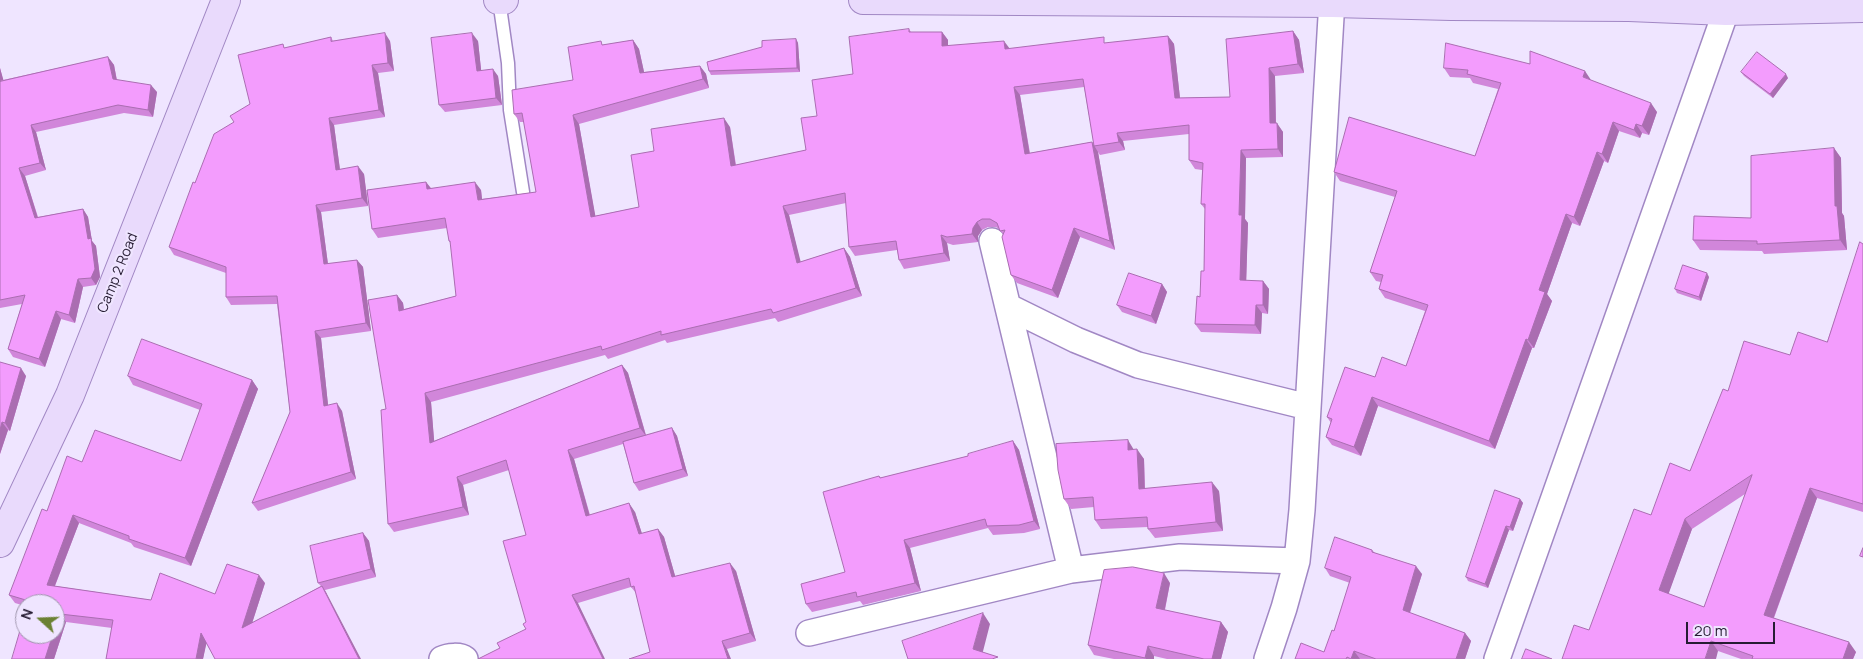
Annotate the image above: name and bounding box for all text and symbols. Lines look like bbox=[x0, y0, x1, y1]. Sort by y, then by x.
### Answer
street label: Camp 2 Road bbox=[94, 231, 142, 315]
north arrow bbox=[15, 594, 65, 644]
text: N bbox=[16, 606, 37, 622]
scale bar bbox=[1688, 612, 1777, 644]
text: 20 m bbox=[1694, 620, 1727, 641]

